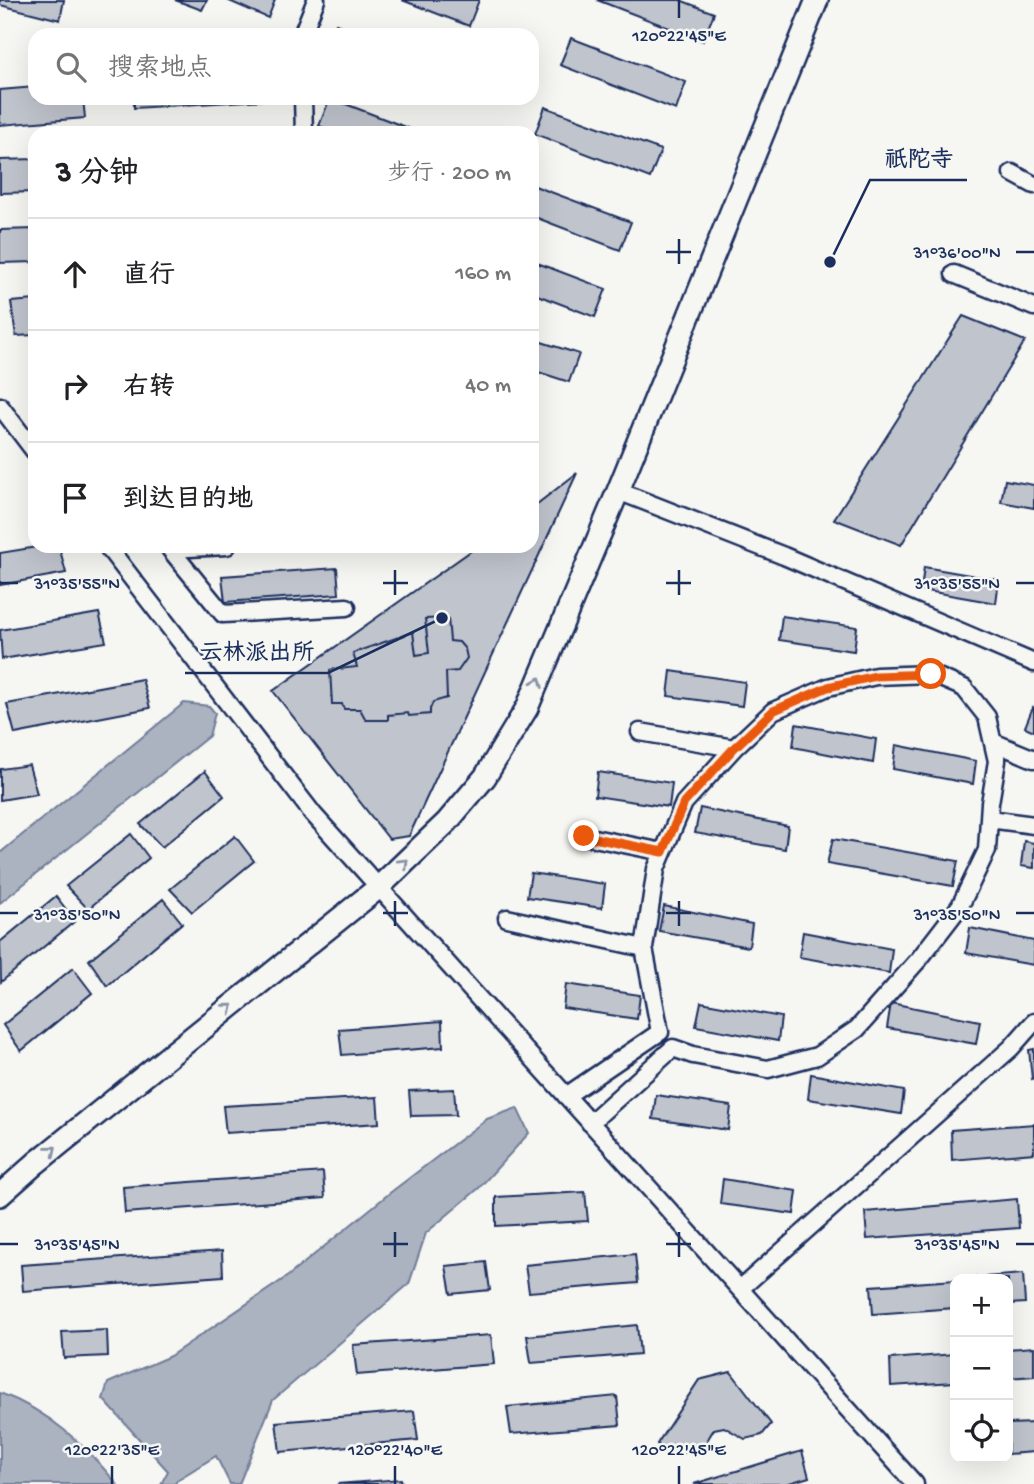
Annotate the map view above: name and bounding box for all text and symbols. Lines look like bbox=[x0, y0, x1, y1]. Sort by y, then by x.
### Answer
text: 120°22'45"E bbox=[631, 27, 726, 48]
search box bbox=[28, 28, 539, 105]
icon: search bbox=[52, 48, 90, 86]
text: 搜索地点 bbox=[108, 55, 212, 86]
callout: 祇陀寺 bbox=[870, 136, 967, 180]
text: 祇陀寺 bbox=[885, 147, 954, 175]
text: 3 分钟 bbox=[56, 158, 139, 193]
text: 步行 · 200 m bbox=[388, 161, 511, 188]
text: 31°36'00"N bbox=[912, 244, 1001, 265]
icon: ahead bbox=[56, 255, 94, 293]
text: 160 m bbox=[455, 261, 511, 288]
text: 直行 bbox=[123, 262, 175, 293]
icon: right bbox=[56, 367, 94, 405]
text: 40 m bbox=[465, 373, 511, 400]
text: 右转 bbox=[123, 374, 175, 405]
icon: arrive bbox=[56, 479, 94, 517]
text: 到达目的地 bbox=[123, 486, 253, 517]
text: 31°35'55"N bbox=[33, 575, 120, 596]
text: 31°35'55"N bbox=[913, 575, 1000, 596]
callout: 云林派出所 bbox=[185, 629, 328, 673]
text: 云林派出所 bbox=[200, 640, 315, 668]
route start bbox=[915, 658, 946, 689]
one-way arrow bbox=[530, 676, 544, 689]
route end bbox=[568, 820, 599, 851]
one-way arrow bbox=[396, 859, 408, 871]
text: 31°35'50"N bbox=[32, 906, 121, 927]
text: 31°35'50"N bbox=[912, 906, 1001, 927]
one-way arrow bbox=[221, 1004, 234, 1016]
one-way arrow bbox=[44, 1146, 56, 1159]
text: 31°35'45"N bbox=[33, 1236, 120, 1257]
text: 31°35'45"N bbox=[913, 1236, 1000, 1257]
map controls bbox=[950, 1274, 1013, 1463]
button: + bbox=[950, 1274, 1013, 1337]
button: − bbox=[950, 1337, 1013, 1400]
button: locate bbox=[950, 1400, 1013, 1463]
text: 120°22'35"E bbox=[64, 1441, 160, 1462]
text: 120°22'40"E bbox=[347, 1441, 443, 1462]
text: 120°22'45"E bbox=[631, 1441, 726, 1462]

